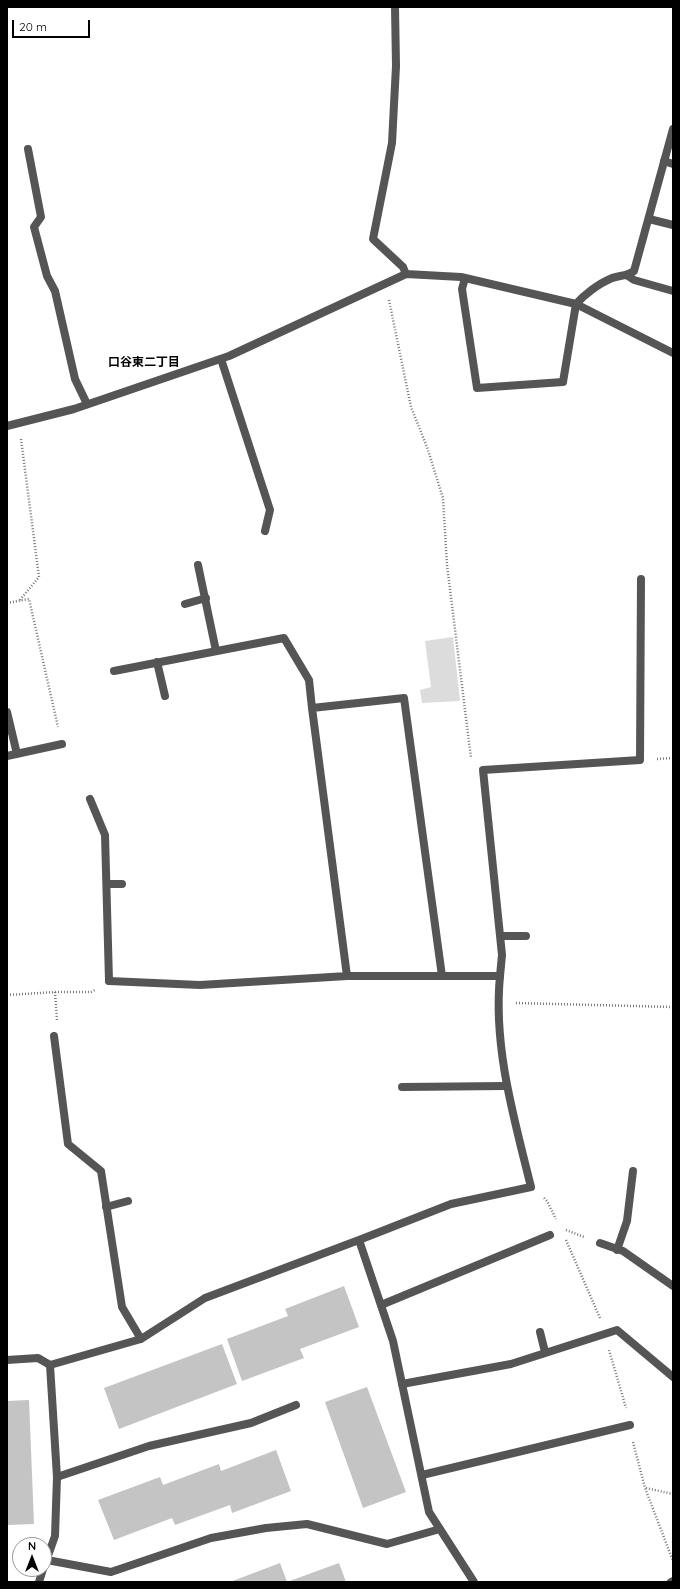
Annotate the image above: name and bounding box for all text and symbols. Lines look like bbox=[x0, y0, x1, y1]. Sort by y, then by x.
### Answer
scale bar bbox=[14, 12, 92, 38]
text: 20 m bbox=[19, 19, 47, 34]
district label: 口谷東二丁目 bbox=[108, 355, 180, 369]
north arrow bbox=[12, 1537, 52, 1577]
text: N bbox=[28, 1539, 36, 1553]

